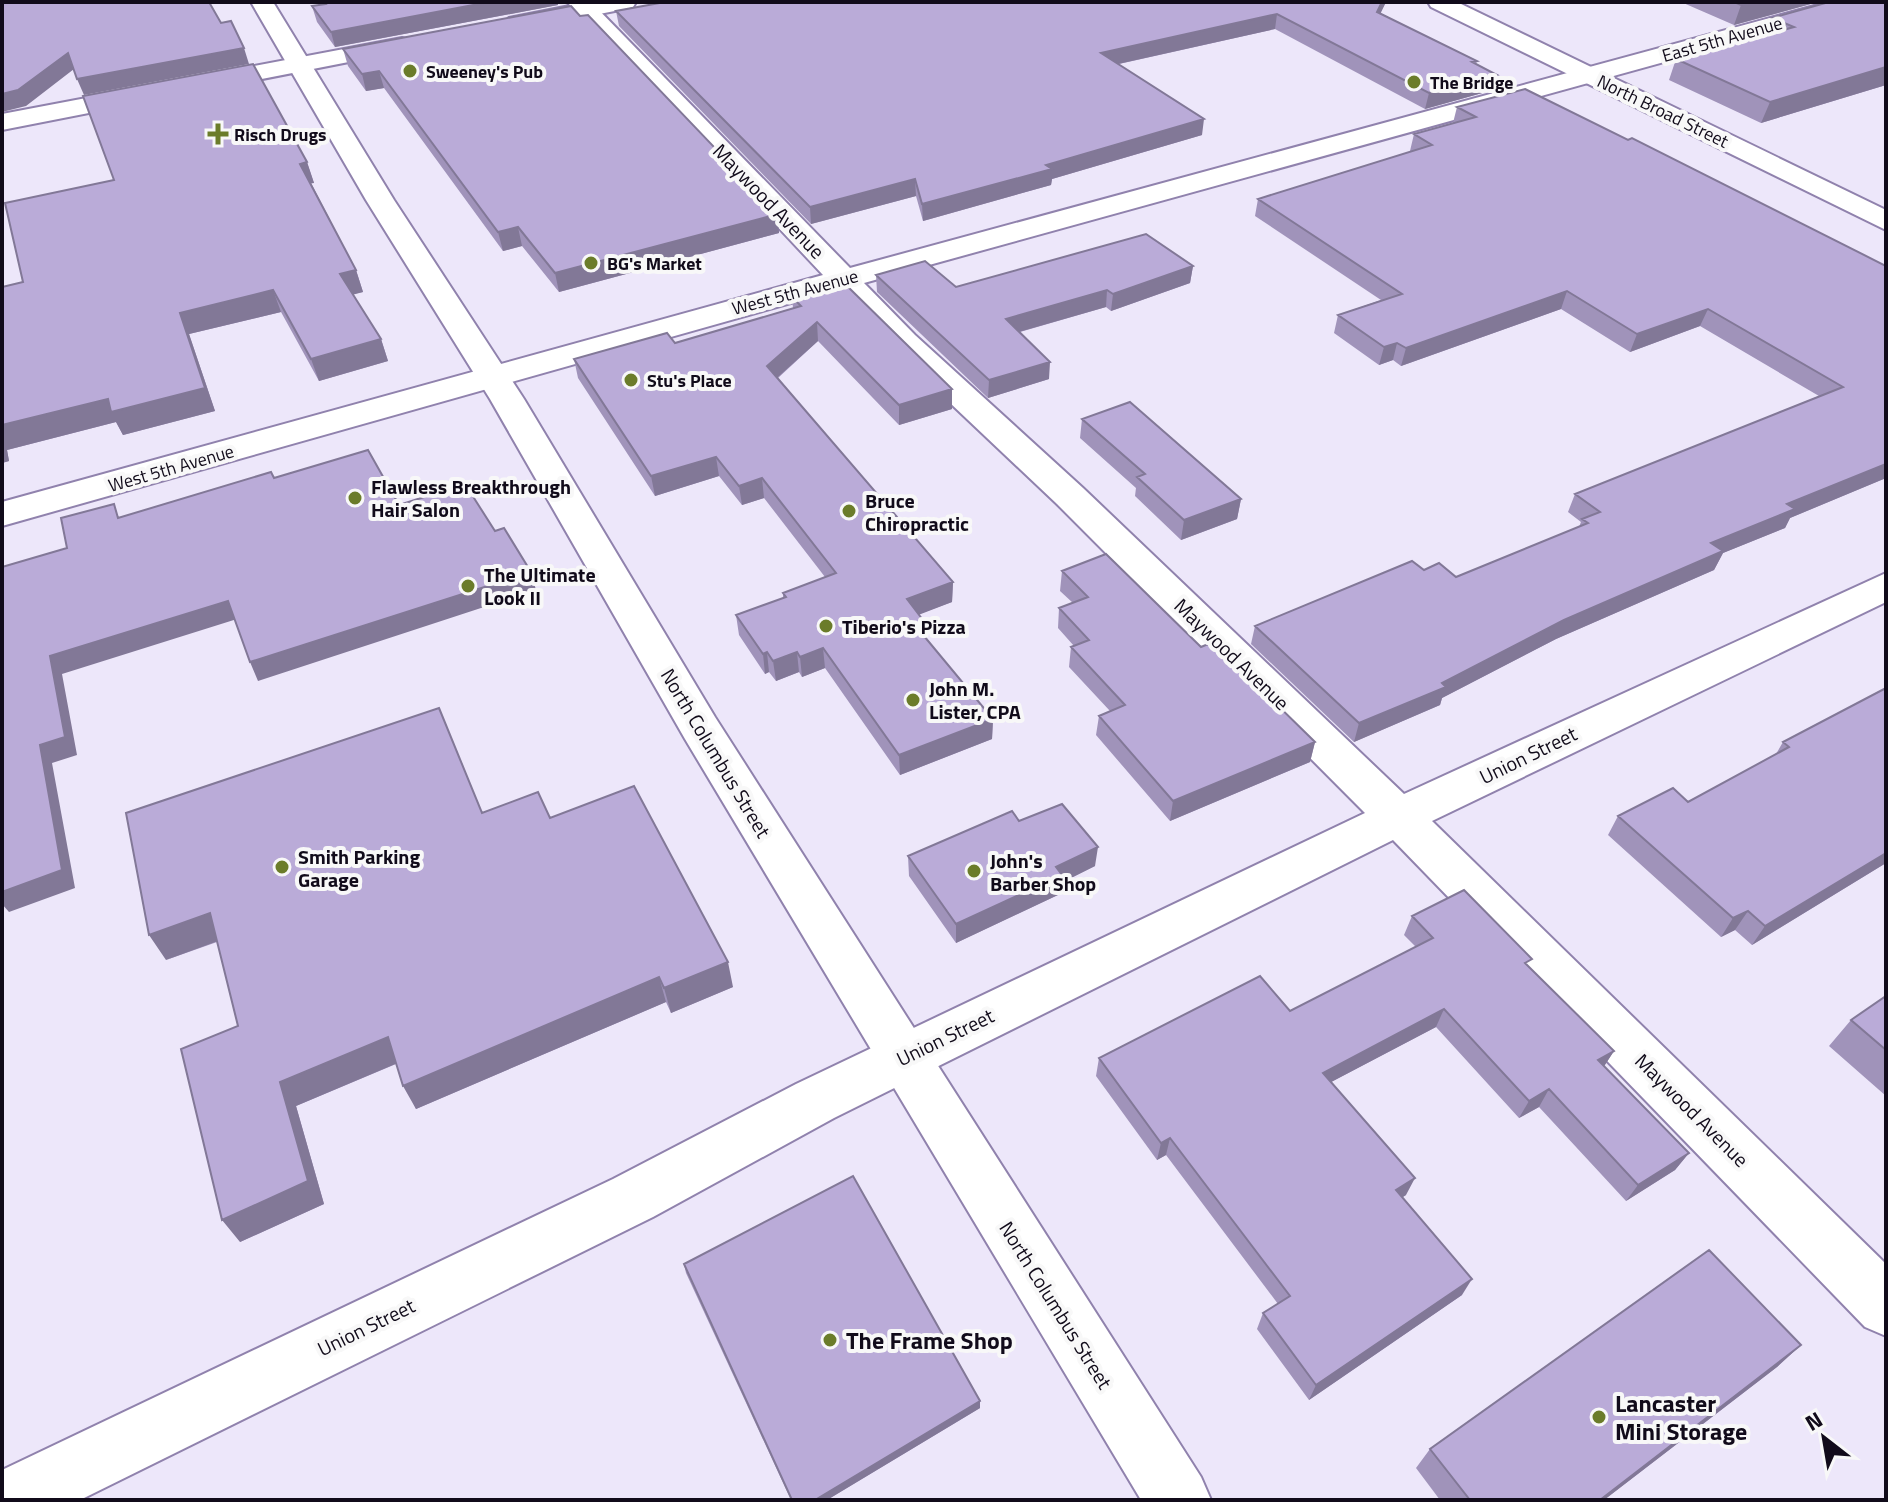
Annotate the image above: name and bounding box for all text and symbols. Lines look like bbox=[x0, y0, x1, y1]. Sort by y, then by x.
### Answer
street label: East 5th Avenue bbox=[1659, 9, 1785, 69]
place label: Sweeney's Pub bbox=[426, 58, 543, 85]
marker: Sweeney's Pub bbox=[401, 62, 419, 80]
street label: North Broad Street bbox=[1593, 67, 1734, 155]
place label: The Bridge bbox=[1430, 69, 1514, 96]
marker: The Bridge bbox=[1405, 73, 1423, 91]
place label: Risch Drugs bbox=[234, 121, 326, 148]
marker: Risch Drugs bbox=[209, 125, 227, 143]
street label: Maywood Avenue bbox=[706, 136, 832, 266]
place label: BG's Market bbox=[607, 250, 702, 277]
marker: BG's Market bbox=[582, 254, 600, 272]
street label: West 5th Avenue bbox=[729, 262, 861, 322]
place label: Stu's Place bbox=[647, 367, 732, 394]
marker: Stu's Place bbox=[622, 371, 640, 389]
street label: West 5th Avenue bbox=[105, 437, 237, 499]
place label: Flawless Breakthrough Hair Salon bbox=[371, 471, 571, 525]
place label: Bruce Chiropractic bbox=[865, 485, 969, 539]
marker: Flawless Breakthrough Hair Salon bbox=[346, 489, 364, 507]
marker: Bruce Chiropractic bbox=[840, 502, 858, 520]
place label: The Ultimate Look II bbox=[484, 559, 596, 613]
marker: The Ultimate Look II bbox=[459, 577, 477, 595]
street label: Maywood Avenue bbox=[1167, 591, 1297, 717]
place label: Tiberio's Pizza bbox=[842, 611, 966, 642]
marker: Tiberio's Pizza bbox=[817, 617, 835, 635]
street label: North Columbus Street bbox=[653, 662, 779, 844]
place label: John M. Lister, CPA bbox=[929, 673, 1021, 727]
marker: John M. Lister, CPA bbox=[904, 691, 922, 709]
street label: Union Street bbox=[1474, 718, 1582, 792]
place label: Smith Parking Garage bbox=[298, 841, 420, 895]
place label: John's Barber Shop bbox=[990, 845, 1096, 899]
marker: Smith Parking Garage bbox=[273, 858, 291, 876]
marker: John's Barber Shop bbox=[965, 862, 983, 880]
street label: Union Street bbox=[891, 1000, 999, 1074]
street label: Maywood Avenue bbox=[1628, 1046, 1756, 1174]
street label: North Columbus Street bbox=[992, 1215, 1120, 1395]
street label: Union Street bbox=[312, 1290, 420, 1364]
place label: The Frame Shop bbox=[846, 1322, 1013, 1358]
marker: The Frame Shop bbox=[821, 1331, 839, 1349]
place label: Lancaster Mini Storage bbox=[1615, 1385, 1747, 1449]
north arrow bbox=[1784, 1398, 1864, 1478]
text: N bbox=[1798, 1402, 1829, 1439]
marker: Lancaster Mini Storage bbox=[1590, 1408, 1608, 1426]

